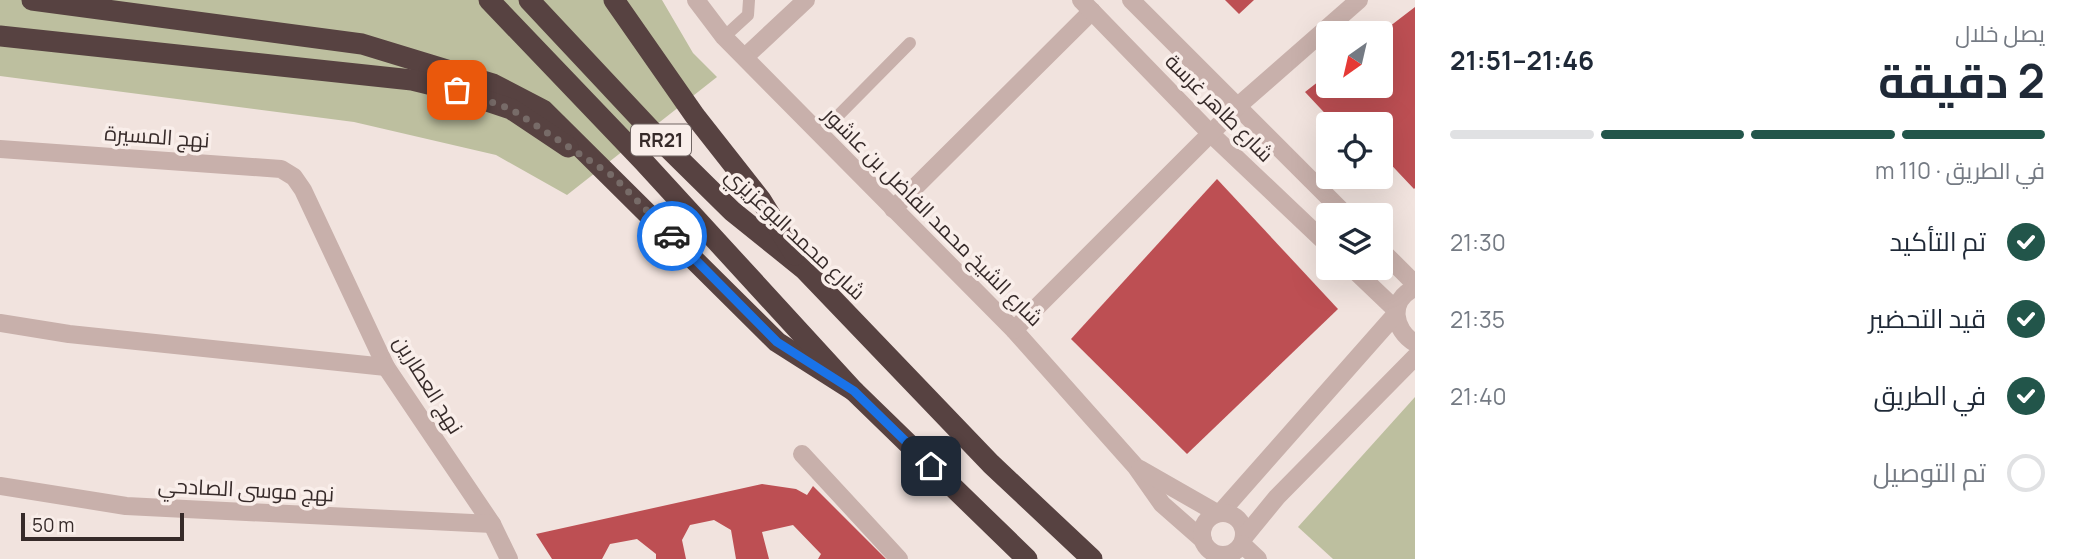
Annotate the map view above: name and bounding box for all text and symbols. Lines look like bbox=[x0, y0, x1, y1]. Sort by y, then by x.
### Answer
text: يصل خلال bbox=[1955, 17, 2045, 49]
north arrow bbox=[1316, 21, 1393, 98]
map controls bbox=[1316, 21, 1393, 280]
text: 21:46–21:51 bbox=[1450, 42, 1594, 78]
street label: شارع طاهر غرسة bbox=[1159, 47, 1280, 168]
text: 2 دقيقة bbox=[1878, 49, 2045, 112]
pin bbox=[427, 60, 487, 120]
icon: bag bbox=[438, 71, 476, 109]
street label: شارع الشيخ محمد الفاضل بن عاشور bbox=[817, 100, 1049, 333]
button: locate bbox=[1316, 112, 1393, 189]
street label: نهج المسيرة bbox=[104, 118, 211, 155]
road number: RR21 bbox=[631, 124, 691, 156]
text: في الطريق · 110 m bbox=[1875, 154, 2045, 186]
street label: شارع محمد البوعزيزي bbox=[718, 161, 872, 308]
courier bbox=[637, 201, 707, 271]
button: layers bbox=[1316, 203, 1393, 280]
icon: car bbox=[653, 217, 691, 255]
text: تم التأكيد bbox=[1889, 223, 1986, 259]
icon: check bbox=[2007, 223, 2045, 261]
text: 21:30 bbox=[1450, 226, 1506, 258]
text: قيد التحضير bbox=[1868, 300, 1986, 336]
icon: check bbox=[2007, 300, 2045, 338]
text: 21:35 bbox=[1450, 303, 1505, 335]
street label: نهج العطارين bbox=[387, 330, 470, 440]
text: في الطريق bbox=[1873, 377, 1986, 413]
icon: check bbox=[2007, 377, 2045, 415]
text: 21:40 bbox=[1450, 380, 1507, 412]
pin bbox=[901, 436, 961, 496]
icon: home bbox=[912, 447, 950, 485]
text: تم التوصيل bbox=[1873, 454, 1986, 490]
street label: نهج موسى الصادحي bbox=[157, 470, 335, 511]
scale bar bbox=[21, 510, 184, 542]
text: 50 m bbox=[32, 512, 74, 538]

